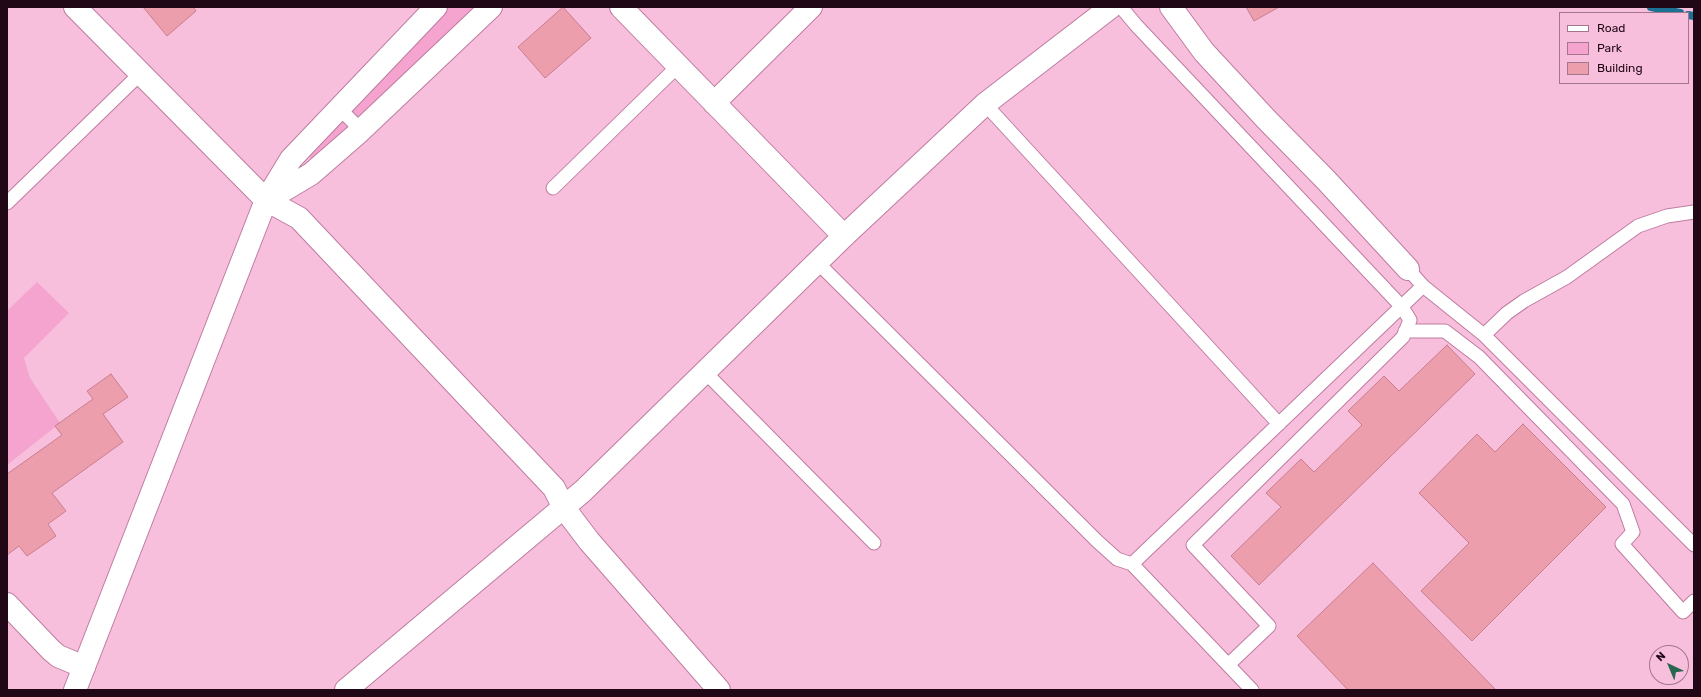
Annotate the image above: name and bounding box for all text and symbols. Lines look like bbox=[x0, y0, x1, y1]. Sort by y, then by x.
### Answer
legend bbox=[1559, 12, 1689, 84]
text: Road bbox=[1597, 21, 1625, 35]
text: Park bbox=[1597, 41, 1622, 55]
text: Building bbox=[1597, 61, 1643, 75]
north arrow bbox=[1649, 645, 1689, 685]
text: N bbox=[1654, 649, 1668, 664]

